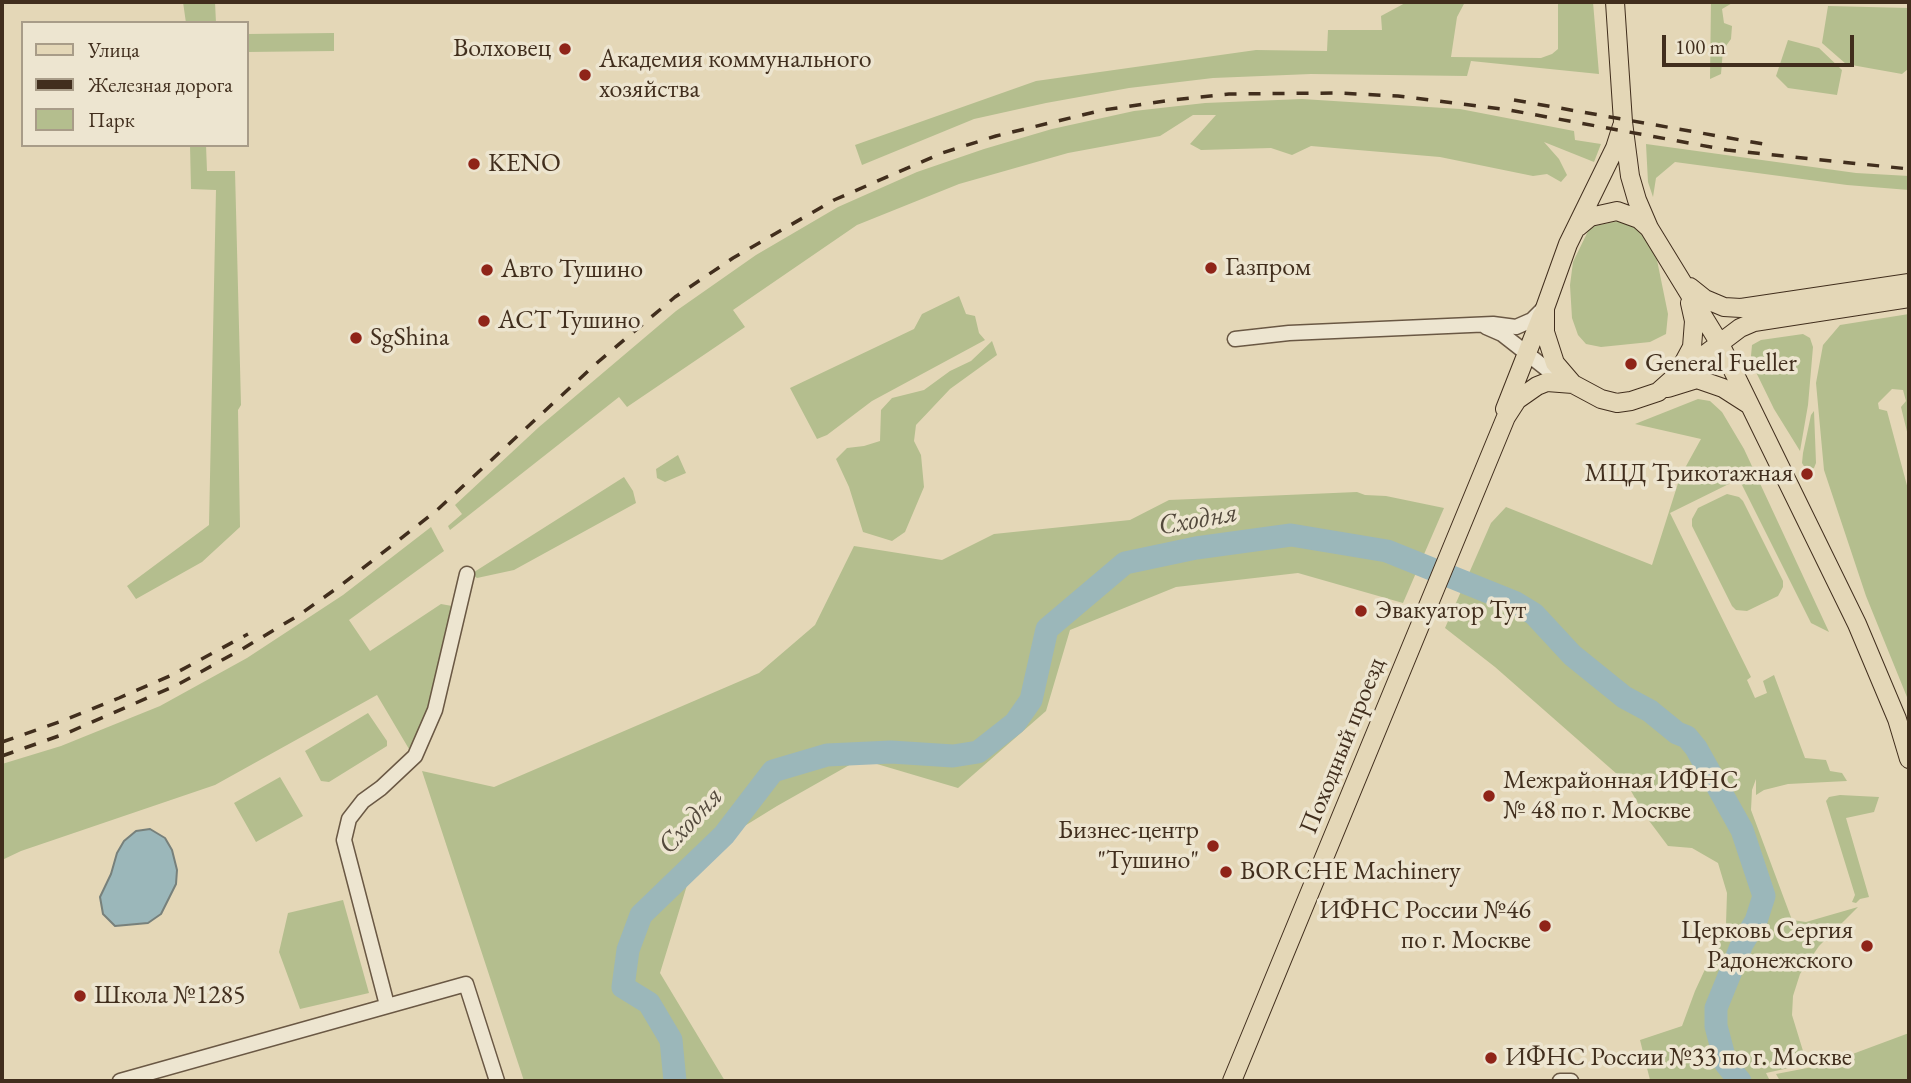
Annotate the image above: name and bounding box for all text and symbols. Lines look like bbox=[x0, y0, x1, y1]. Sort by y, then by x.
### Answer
legend bbox=[21, 21, 248, 147]
scale bar bbox=[1666, 21, 1858, 65]
place label: Волховец bbox=[453, 33, 551, 65]
text: 100 m bbox=[1675, 33, 1726, 60]
text: Улица bbox=[88, 36, 140, 63]
marker: Волховец bbox=[557, 41, 573, 57]
place label: Академия коммунального хозяйства bbox=[599, 44, 872, 106]
marker: Академия коммунального хозяйства bbox=[577, 67, 593, 83]
text: Железная дорога bbox=[88, 71, 233, 98]
text: Парк bbox=[88, 106, 135, 133]
place label: KENO bbox=[488, 148, 561, 180]
marker: KENO bbox=[466, 156, 482, 172]
place label: Газпром bbox=[1225, 252, 1311, 284]
place label: Авто Тушино bbox=[501, 254, 643, 286]
marker: Газпром bbox=[1203, 260, 1219, 276]
marker: Авто Тушино bbox=[479, 262, 495, 278]
place label: АСТ Тушино bbox=[498, 305, 641, 337]
marker: АСТ Тушино bbox=[476, 313, 492, 329]
place label: SgShina bbox=[370, 322, 449, 354]
marker: SgShina bbox=[348, 330, 364, 346]
place label: General Fueller bbox=[1645, 348, 1797, 380]
marker: General Fueller bbox=[1623, 356, 1639, 372]
place label: МЦД Трикотажная bbox=[1585, 458, 1793, 490]
marker: МЦД Трикотажная bbox=[1799, 466, 1815, 482]
water label: Сходня bbox=[1156, 497, 1240, 543]
place label: Эвакуатор Тут bbox=[1375, 595, 1526, 627]
marker: Эвакуатор Тут bbox=[1353, 603, 1369, 619]
street label: Походный проезд bbox=[1293, 653, 1393, 839]
place label: Межрайонная ИФНС № 48 по г. Москве bbox=[1503, 765, 1738, 826]
water label: Сходня bbox=[651, 780, 731, 862]
marker: Межрайонная ИФНС № 48 по г. Москве bbox=[1481, 788, 1497, 804]
place label: Бизнес-центр "Тушино" bbox=[1058, 815, 1199, 876]
marker: Бизнес-центр "Тушино" bbox=[1205, 838, 1221, 854]
place label: BORCHE Machinery bbox=[1240, 856, 1461, 888]
marker: BORCHE Machinery bbox=[1218, 864, 1234, 880]
place label: ИФНС России №46 по г. Москве bbox=[1319, 895, 1531, 956]
place label: Церковь Сергия Радонежского bbox=[1681, 915, 1853, 976]
marker: ИФНС России №46 по г. Москве bbox=[1537, 918, 1553, 934]
marker: Церковь Сергия Радонежского bbox=[1859, 938, 1875, 954]
place label: Школа №1285 bbox=[94, 980, 246, 1012]
marker: Школа №1285 bbox=[72, 988, 88, 1004]
place label: ИФНС России №33 по г. Москве bbox=[1505, 1042, 1852, 1074]
marker: ИФНС России №33 по г. Москве bbox=[1483, 1050, 1499, 1066]

